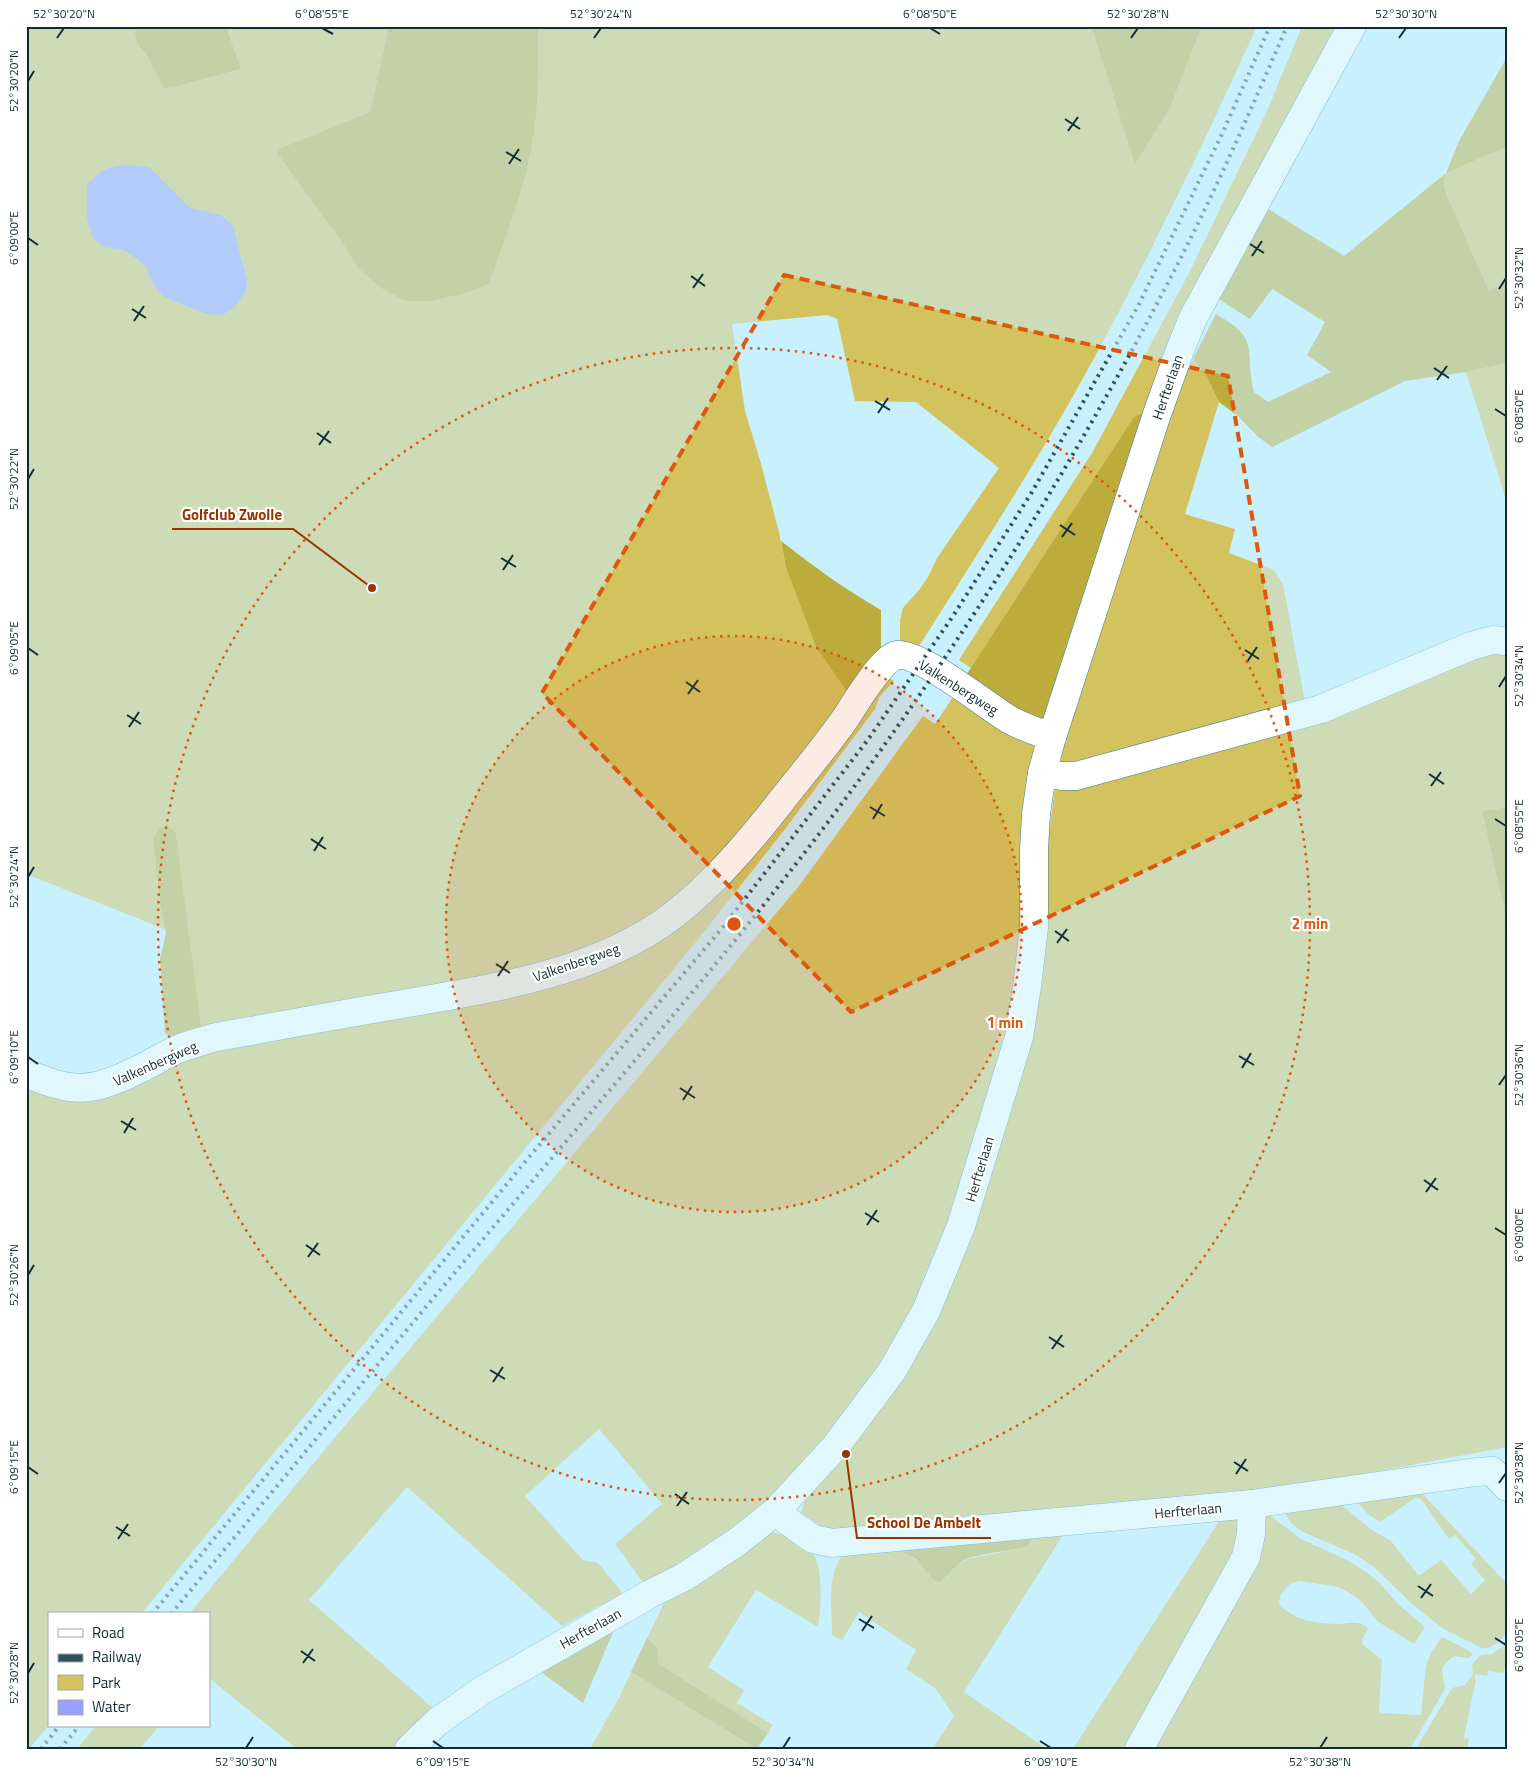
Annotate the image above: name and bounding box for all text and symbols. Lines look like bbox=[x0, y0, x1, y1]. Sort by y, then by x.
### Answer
text: 52°30'20"N bbox=[33, 4, 95, 23]
text: 6°08'55"E bbox=[295, 4, 349, 23]
text: 52°30'24"N bbox=[570, 4, 632, 23]
text: 6°08'50"E bbox=[903, 4, 957, 23]
text: 52°30'28"N bbox=[1107, 4, 1169, 23]
text: 52°30'30"N bbox=[1375, 4, 1437, 23]
text: 52°30'20"N bbox=[4, 50, 23, 112]
text: 6°09'00"E bbox=[4, 211, 23, 265]
text: 52°30'32"N bbox=[1509, 247, 1528, 309]
street label: Herfterlaan bbox=[1146, 352, 1188, 422]
text: 6°08'50"E bbox=[1509, 389, 1528, 443]
text: 52°30'22"N bbox=[4, 448, 23, 510]
callout: Golfclub Zwolle bbox=[172, 499, 293, 529]
text: Golfclub Zwolle bbox=[182, 503, 282, 526]
text: 6°09'05"E bbox=[4, 621, 23, 675]
text: 52°30'34"N bbox=[1509, 645, 1528, 707]
street label: Valkenbergweg bbox=[915, 654, 1003, 720]
text: 6°08'55"E bbox=[1509, 799, 1528, 853]
text: 52°30'24"N bbox=[4, 846, 23, 908]
text: 2 min bbox=[1292, 912, 1328, 935]
centre of rings bbox=[725, 915, 743, 933]
street label: Valkenbergweg bbox=[530, 937, 622, 987]
text: 1 min bbox=[987, 1011, 1023, 1034]
text: 6°09'10"E bbox=[4, 1030, 23, 1084]
street label: Valkenbergweg bbox=[109, 1035, 201, 1091]
text: 52°30'36"N bbox=[1509, 1044, 1528, 1106]
street label: Herfterlaan bbox=[959, 1134, 999, 1204]
text: 6°09'00"E bbox=[1509, 1208, 1528, 1262]
text: 52°30'26"N bbox=[4, 1244, 23, 1306]
text: 6°09'15"E bbox=[4, 1440, 23, 1494]
text: 52°30'38"N bbox=[1509, 1442, 1528, 1504]
street label: Herfterlaan bbox=[1153, 1497, 1223, 1523]
callout: School De Ambelt bbox=[857, 1508, 991, 1538]
text: School De Ambelt bbox=[867, 1511, 981, 1534]
street label: Herfterlaan bbox=[555, 1602, 625, 1654]
legend bbox=[48, 1612, 210, 1728]
text: 6°09'05"E bbox=[1509, 1618, 1528, 1672]
text: Road bbox=[92, 1621, 124, 1644]
text: 52°30'28"N bbox=[4, 1642, 23, 1704]
text: Railway bbox=[92, 1645, 142, 1668]
text: Park bbox=[92, 1671, 121, 1694]
text: Water bbox=[92, 1695, 131, 1718]
text: 52°30'30"N bbox=[215, 1752, 277, 1771]
text: 6°09'15"E bbox=[416, 1752, 470, 1771]
text: 52°30'34"N bbox=[752, 1752, 814, 1771]
text: 6°09'10"E bbox=[1024, 1752, 1078, 1771]
text: 52°30'38"N bbox=[1289, 1752, 1351, 1771]

